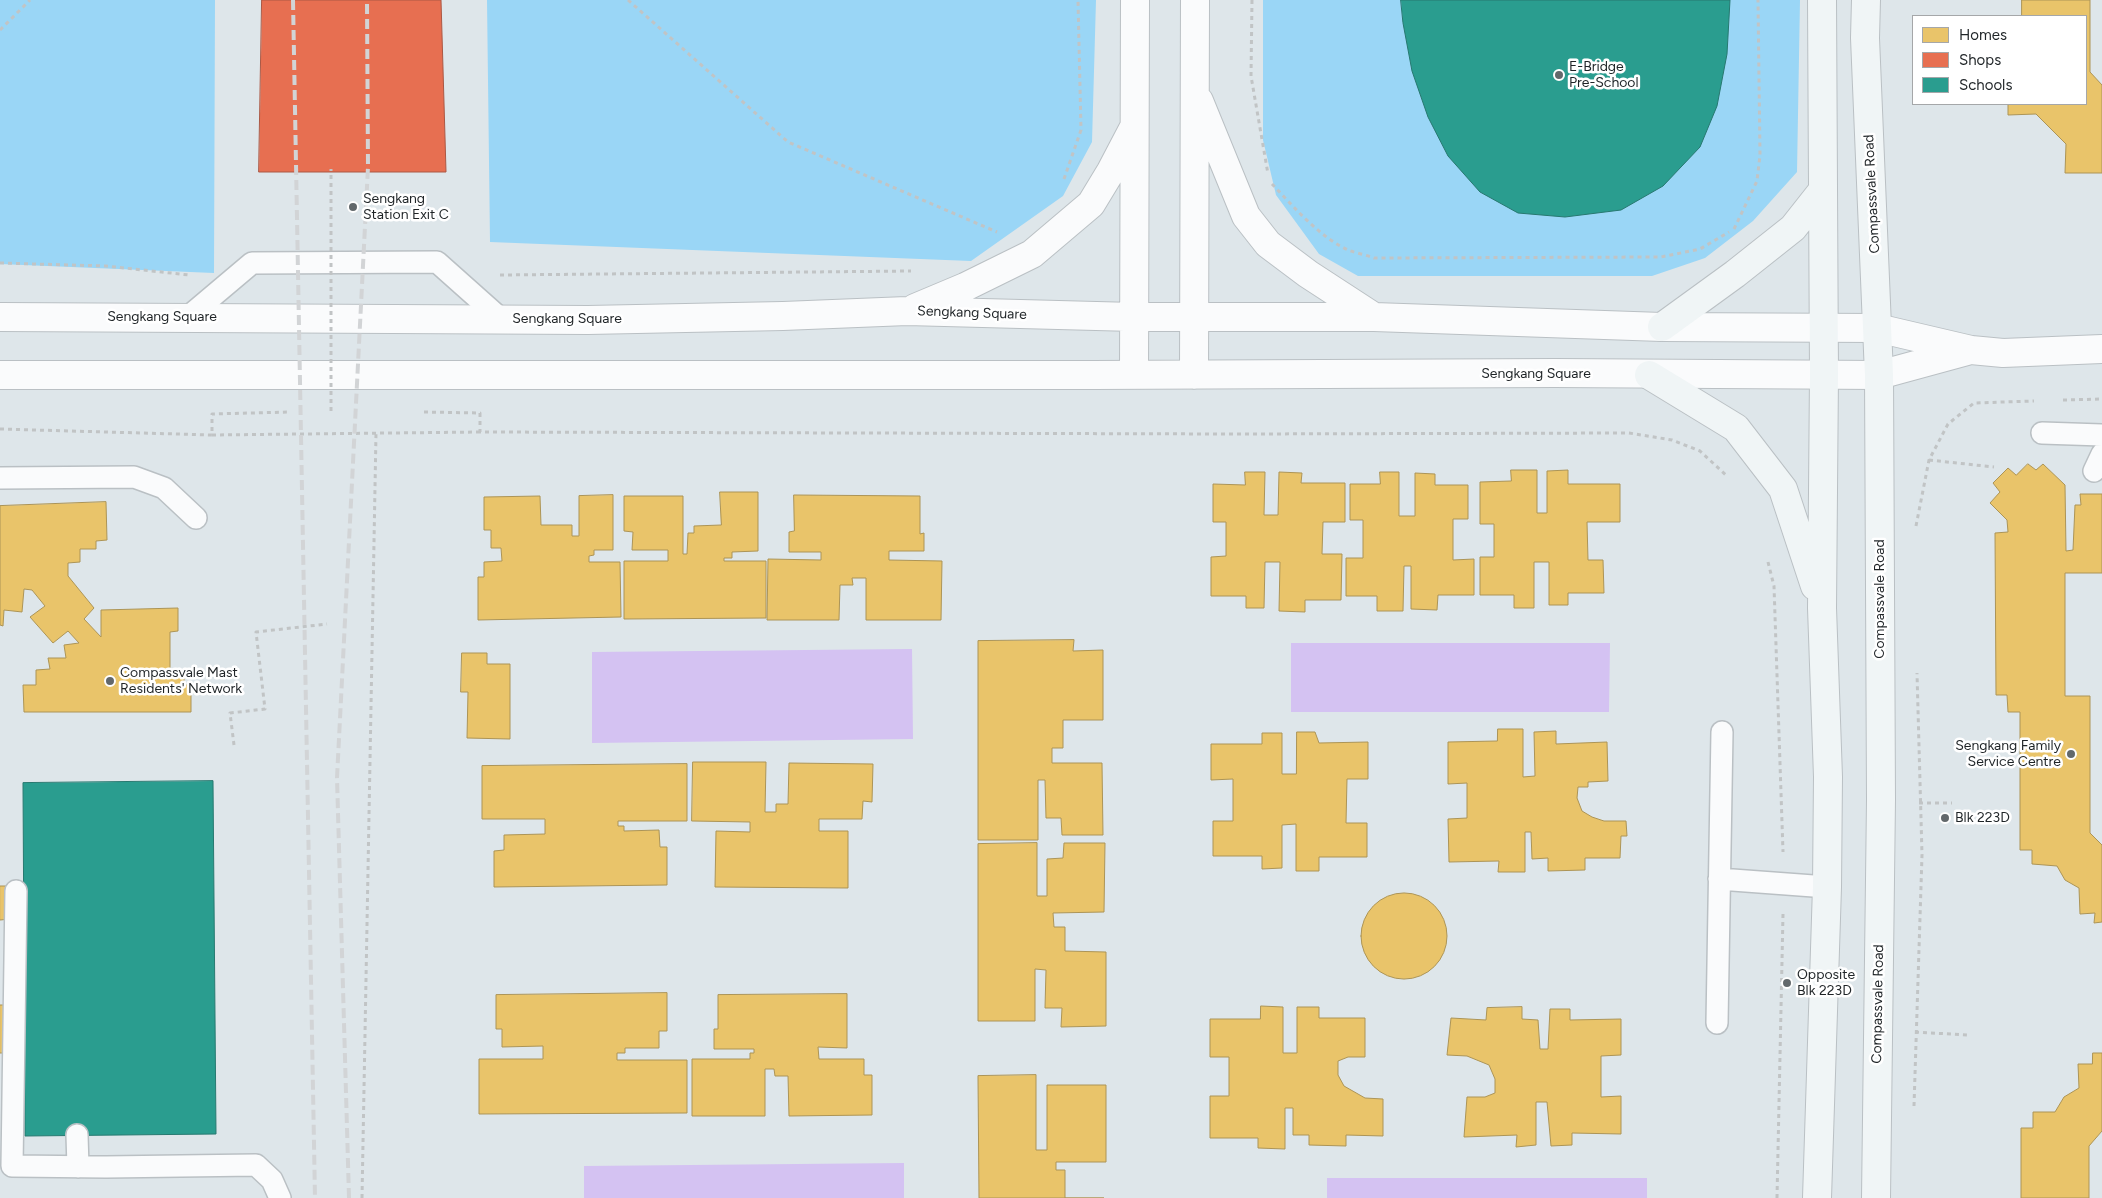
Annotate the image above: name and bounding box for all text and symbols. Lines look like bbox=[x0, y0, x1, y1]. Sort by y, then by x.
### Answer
legend bbox=[1912, 15, 2087, 105]
text: Homes bbox=[1959, 26, 2007, 44]
text: Shops bbox=[1959, 51, 2001, 69]
place label: E-Bridge Pre-School bbox=[1569, 59, 1639, 92]
marker: E-Bridge Pre-School bbox=[1553, 69, 1565, 81]
text: Schools bbox=[1959, 76, 2012, 94]
street label: Compassvale Road bbox=[1860, 134, 1884, 254]
place label: Sengkang Station Exit C bbox=[363, 191, 449, 223]
marker: Sengkang Station Exit C bbox=[347, 201, 359, 213]
street label: Sengkang Square bbox=[917, 303, 1027, 323]
street label: Sengkang Square bbox=[107, 309, 217, 325]
street label: Sengkang Square bbox=[512, 311, 622, 327]
street label: Sengkang Square bbox=[1481, 366, 1591, 382]
street label: Compassvale Road bbox=[1872, 539, 1888, 659]
place label: Compassvale Mast Residents' Network bbox=[120, 665, 242, 698]
marker: Compassvale Mast Residents' Network bbox=[104, 675, 116, 687]
place label: Sengkang Family Service Centre bbox=[1955, 738, 2061, 770]
marker: Sengkang Family Service Centre bbox=[2065, 748, 2077, 760]
place label: Blk 223D bbox=[1955, 810, 2010, 826]
marker: Blk 223D bbox=[1939, 812, 1951, 824]
street label: Compassvale Road bbox=[1869, 944, 1887, 1064]
place label: Opposite Blk 223D bbox=[1797, 967, 1855, 1000]
marker: Opposite Blk 223D bbox=[1781, 977, 1793, 989]

